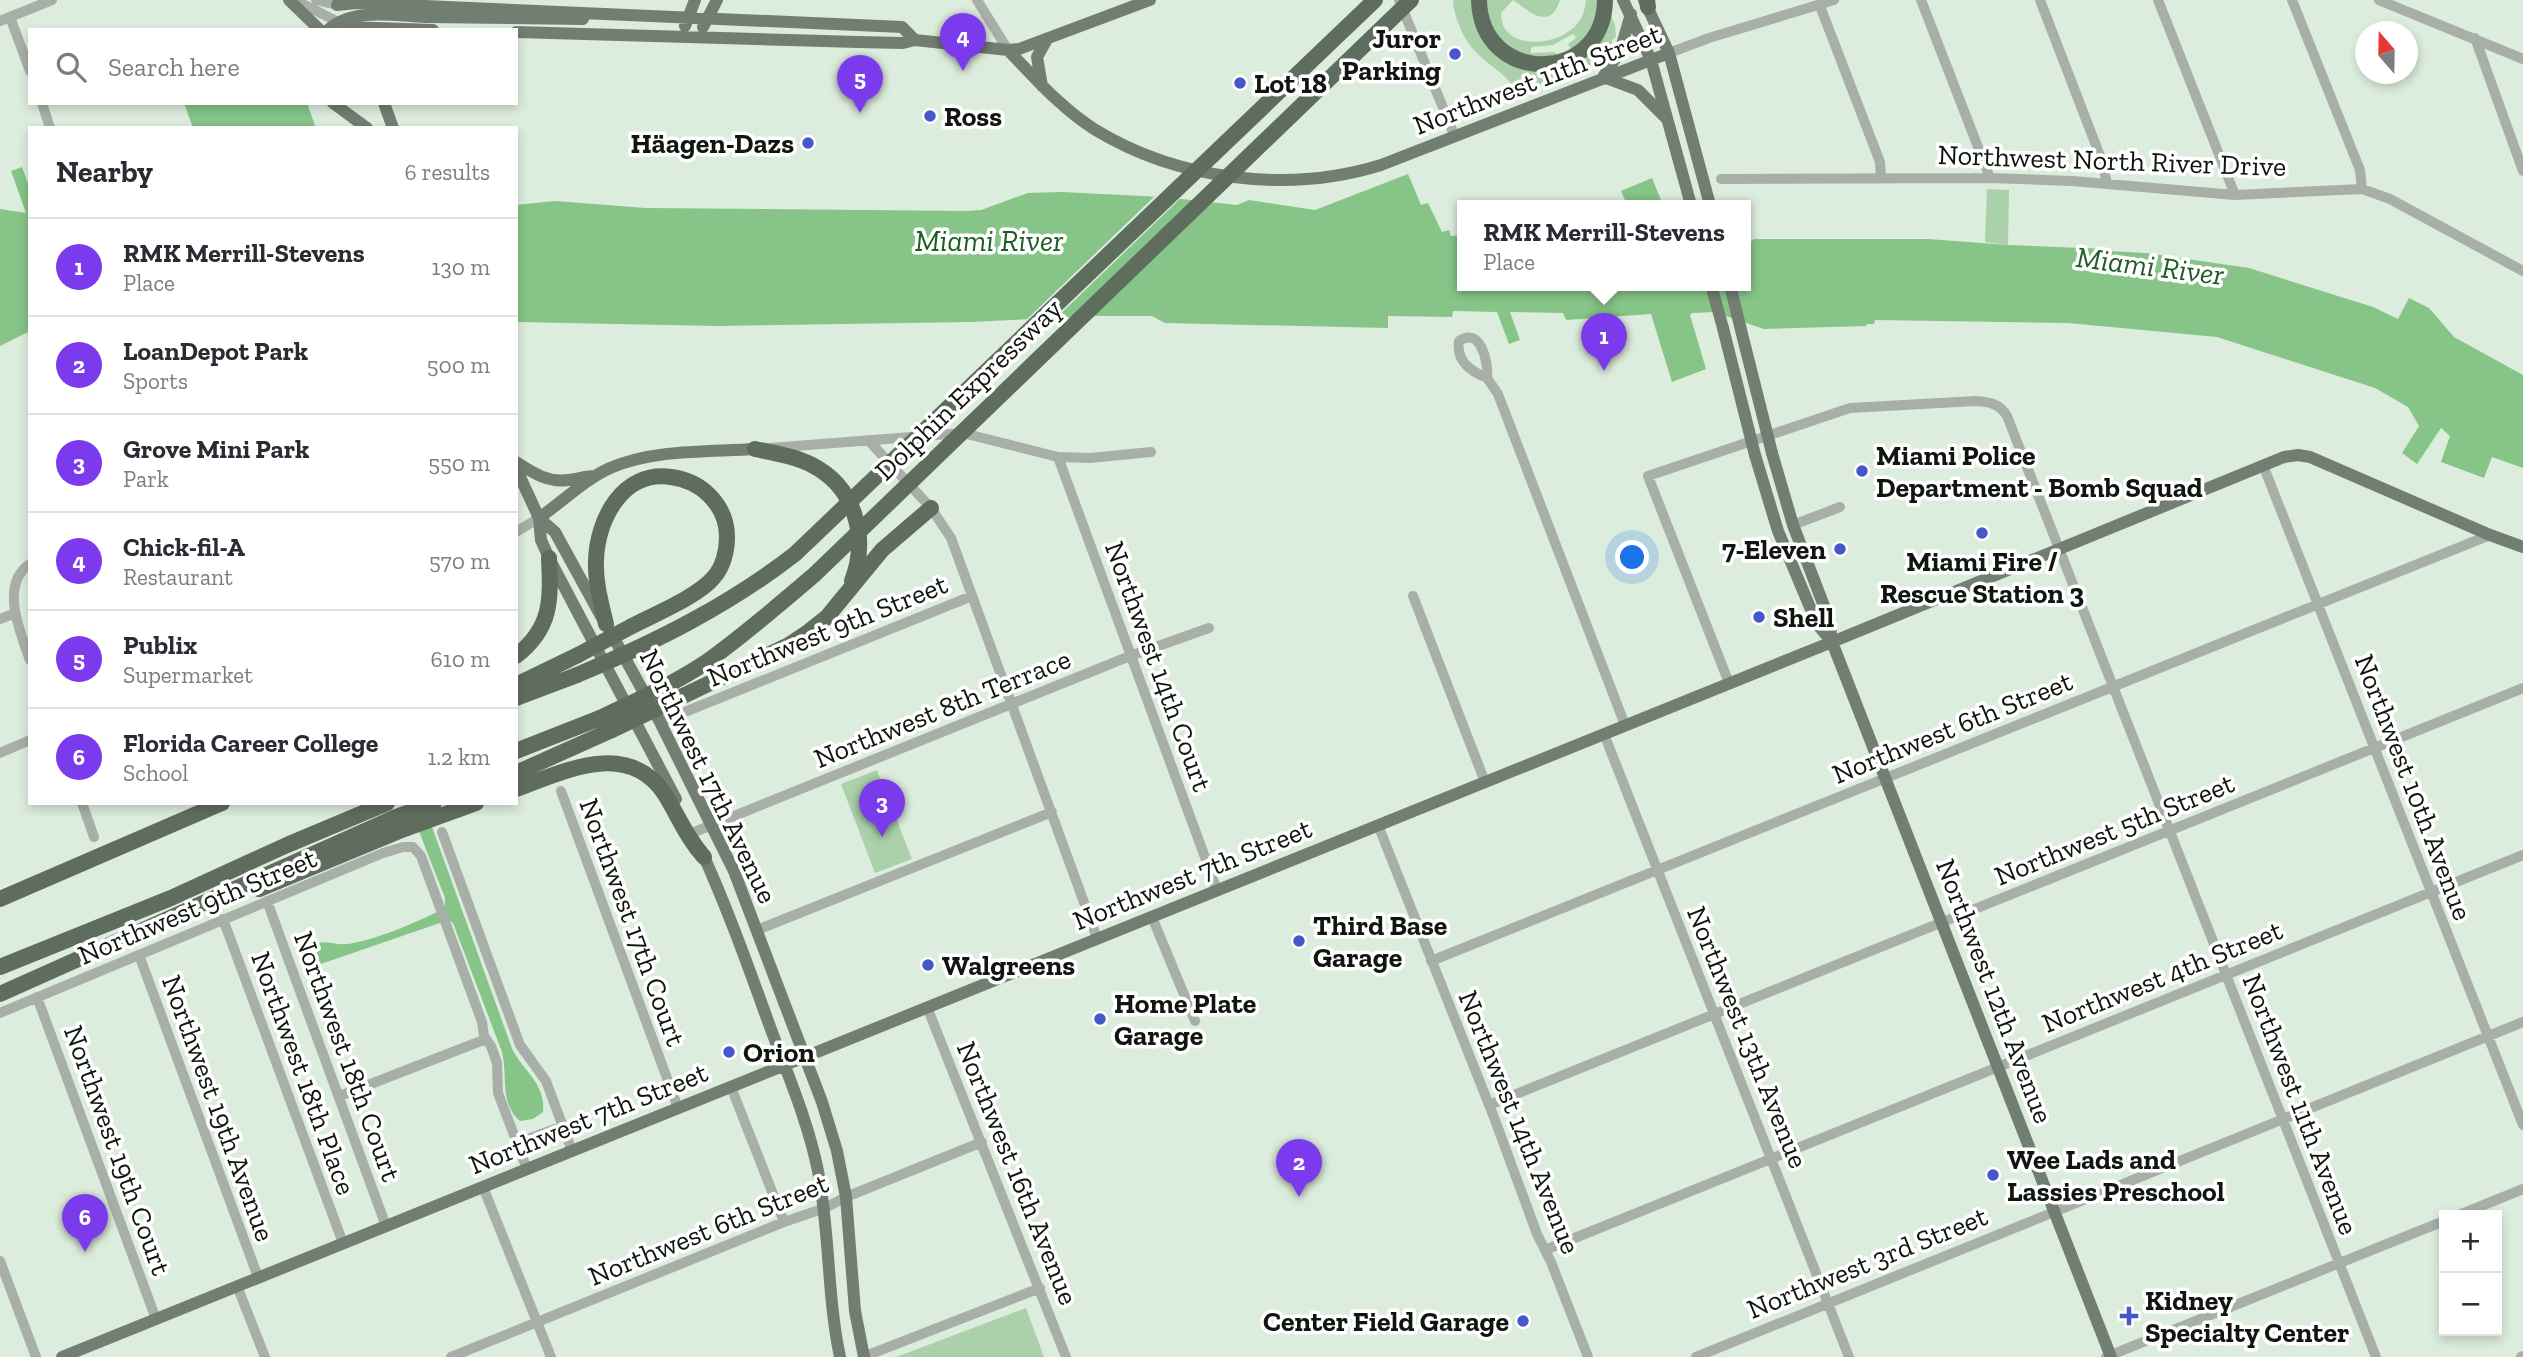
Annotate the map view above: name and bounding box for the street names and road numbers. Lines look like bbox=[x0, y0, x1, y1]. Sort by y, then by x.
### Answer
street label: Northwest 11th Street bbox=[1409, 17, 1666, 142]
street label: Northwest North River Drive bbox=[1937, 138, 2287, 183]
street label: Dolphin Expressway bbox=[868, 291, 1069, 487]
street label: Northwest 14th Court bbox=[1098, 537, 1219, 796]
street label: Northwest 9th Street bbox=[702, 567, 953, 694]
street label: Northwest 8th Terrace bbox=[809, 642, 1075, 775]
street label: Northwest 17th Avenue bbox=[633, 644, 784, 909]
street label: Northwest 10th Avenue bbox=[2348, 650, 2479, 925]
street label: Northwest 6th Street bbox=[1827, 664, 2078, 791]
street label: Northwest 5th Street bbox=[1990, 766, 2239, 893]
street label: Northwest 17th Court bbox=[572, 794, 693, 1051]
street label: Northwest 7th Street bbox=[1068, 811, 1317, 937]
street label: Northwest 9th Street bbox=[73, 841, 322, 972]
street label: Northwest 12th Avenue bbox=[1929, 854, 2060, 1128]
street label: Northwest 13th Avenue bbox=[1680, 901, 1815, 1173]
street label: Northwest 4th Street bbox=[2037, 913, 2288, 1040]
street label: Northwest 18th Court bbox=[287, 927, 408, 1186]
street label: Northwest 18th Place bbox=[244, 947, 363, 1199]
street label: Northwest 11th Avenue bbox=[2236, 969, 2365, 1239]
street label: Northwest 19th Avenue bbox=[155, 971, 282, 1246]
street label: Northwest 14th Avenue bbox=[1452, 986, 1587, 1259]
street label: Northwest 19th Court bbox=[57, 1021, 178, 1280]
street label: Northwest 16th Avenue bbox=[950, 1037, 1085, 1309]
street label: Northwest 7th Street bbox=[464, 1055, 713, 1181]
street label: Northwest 6th Street bbox=[583, 1166, 834, 1293]
street label: Northwest 3rd Street bbox=[1742, 1199, 1993, 1326]

